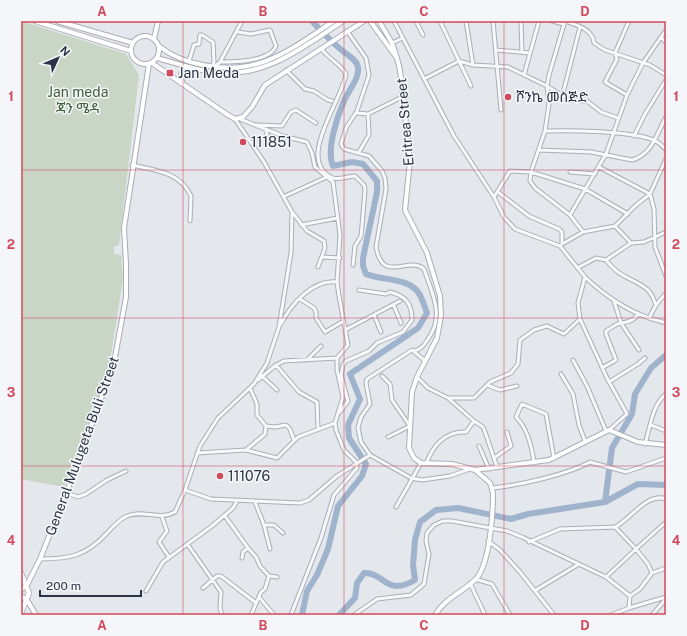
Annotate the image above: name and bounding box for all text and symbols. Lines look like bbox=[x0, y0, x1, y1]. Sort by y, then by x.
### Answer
text: A bbox=[97, 4, 107, 19]
text: B bbox=[259, 4, 268, 19]
text: C bbox=[419, 4, 429, 19]
text: D bbox=[580, 4, 590, 19]
north arrow bbox=[38, 38, 78, 78]
text: N bbox=[58, 44, 72, 58]
place label: Jan Meda bbox=[178, 65, 239, 81]
marker: Jan Meda bbox=[165, 68, 175, 78]
street label: Eritrea Street bbox=[393, 77, 417, 167]
park label: Jan meda ጃን ሜዳ bbox=[48, 84, 108, 116]
text: 1 bbox=[8, 89, 14, 104]
place label: ሾንኬ መስጅድ bbox=[516, 89, 588, 105]
text: 1 bbox=[673, 89, 679, 104]
marker: ሾንኬ መስጅድ bbox=[503, 92, 513, 102]
place label: 111851 bbox=[251, 134, 292, 150]
marker: 111851 bbox=[238, 137, 248, 147]
text: 2 bbox=[7, 237, 15, 252]
text: 2 bbox=[672, 237, 680, 252]
street label: General Mulugeta Buli Street bbox=[42, 354, 122, 538]
text: 3 bbox=[7, 385, 16, 400]
text: 3 bbox=[672, 385, 681, 400]
place label: 111076 bbox=[228, 468, 271, 484]
marker: 111076 bbox=[215, 471, 225, 481]
text: 4 bbox=[7, 533, 16, 548]
text: 4 bbox=[672, 533, 681, 548]
scale bar bbox=[40, 572, 141, 598]
text: 200 m bbox=[46, 579, 81, 593]
text: A bbox=[97, 618, 107, 633]
text: B bbox=[259, 618, 268, 633]
text: C bbox=[419, 618, 429, 633]
text: D bbox=[580, 618, 590, 633]

